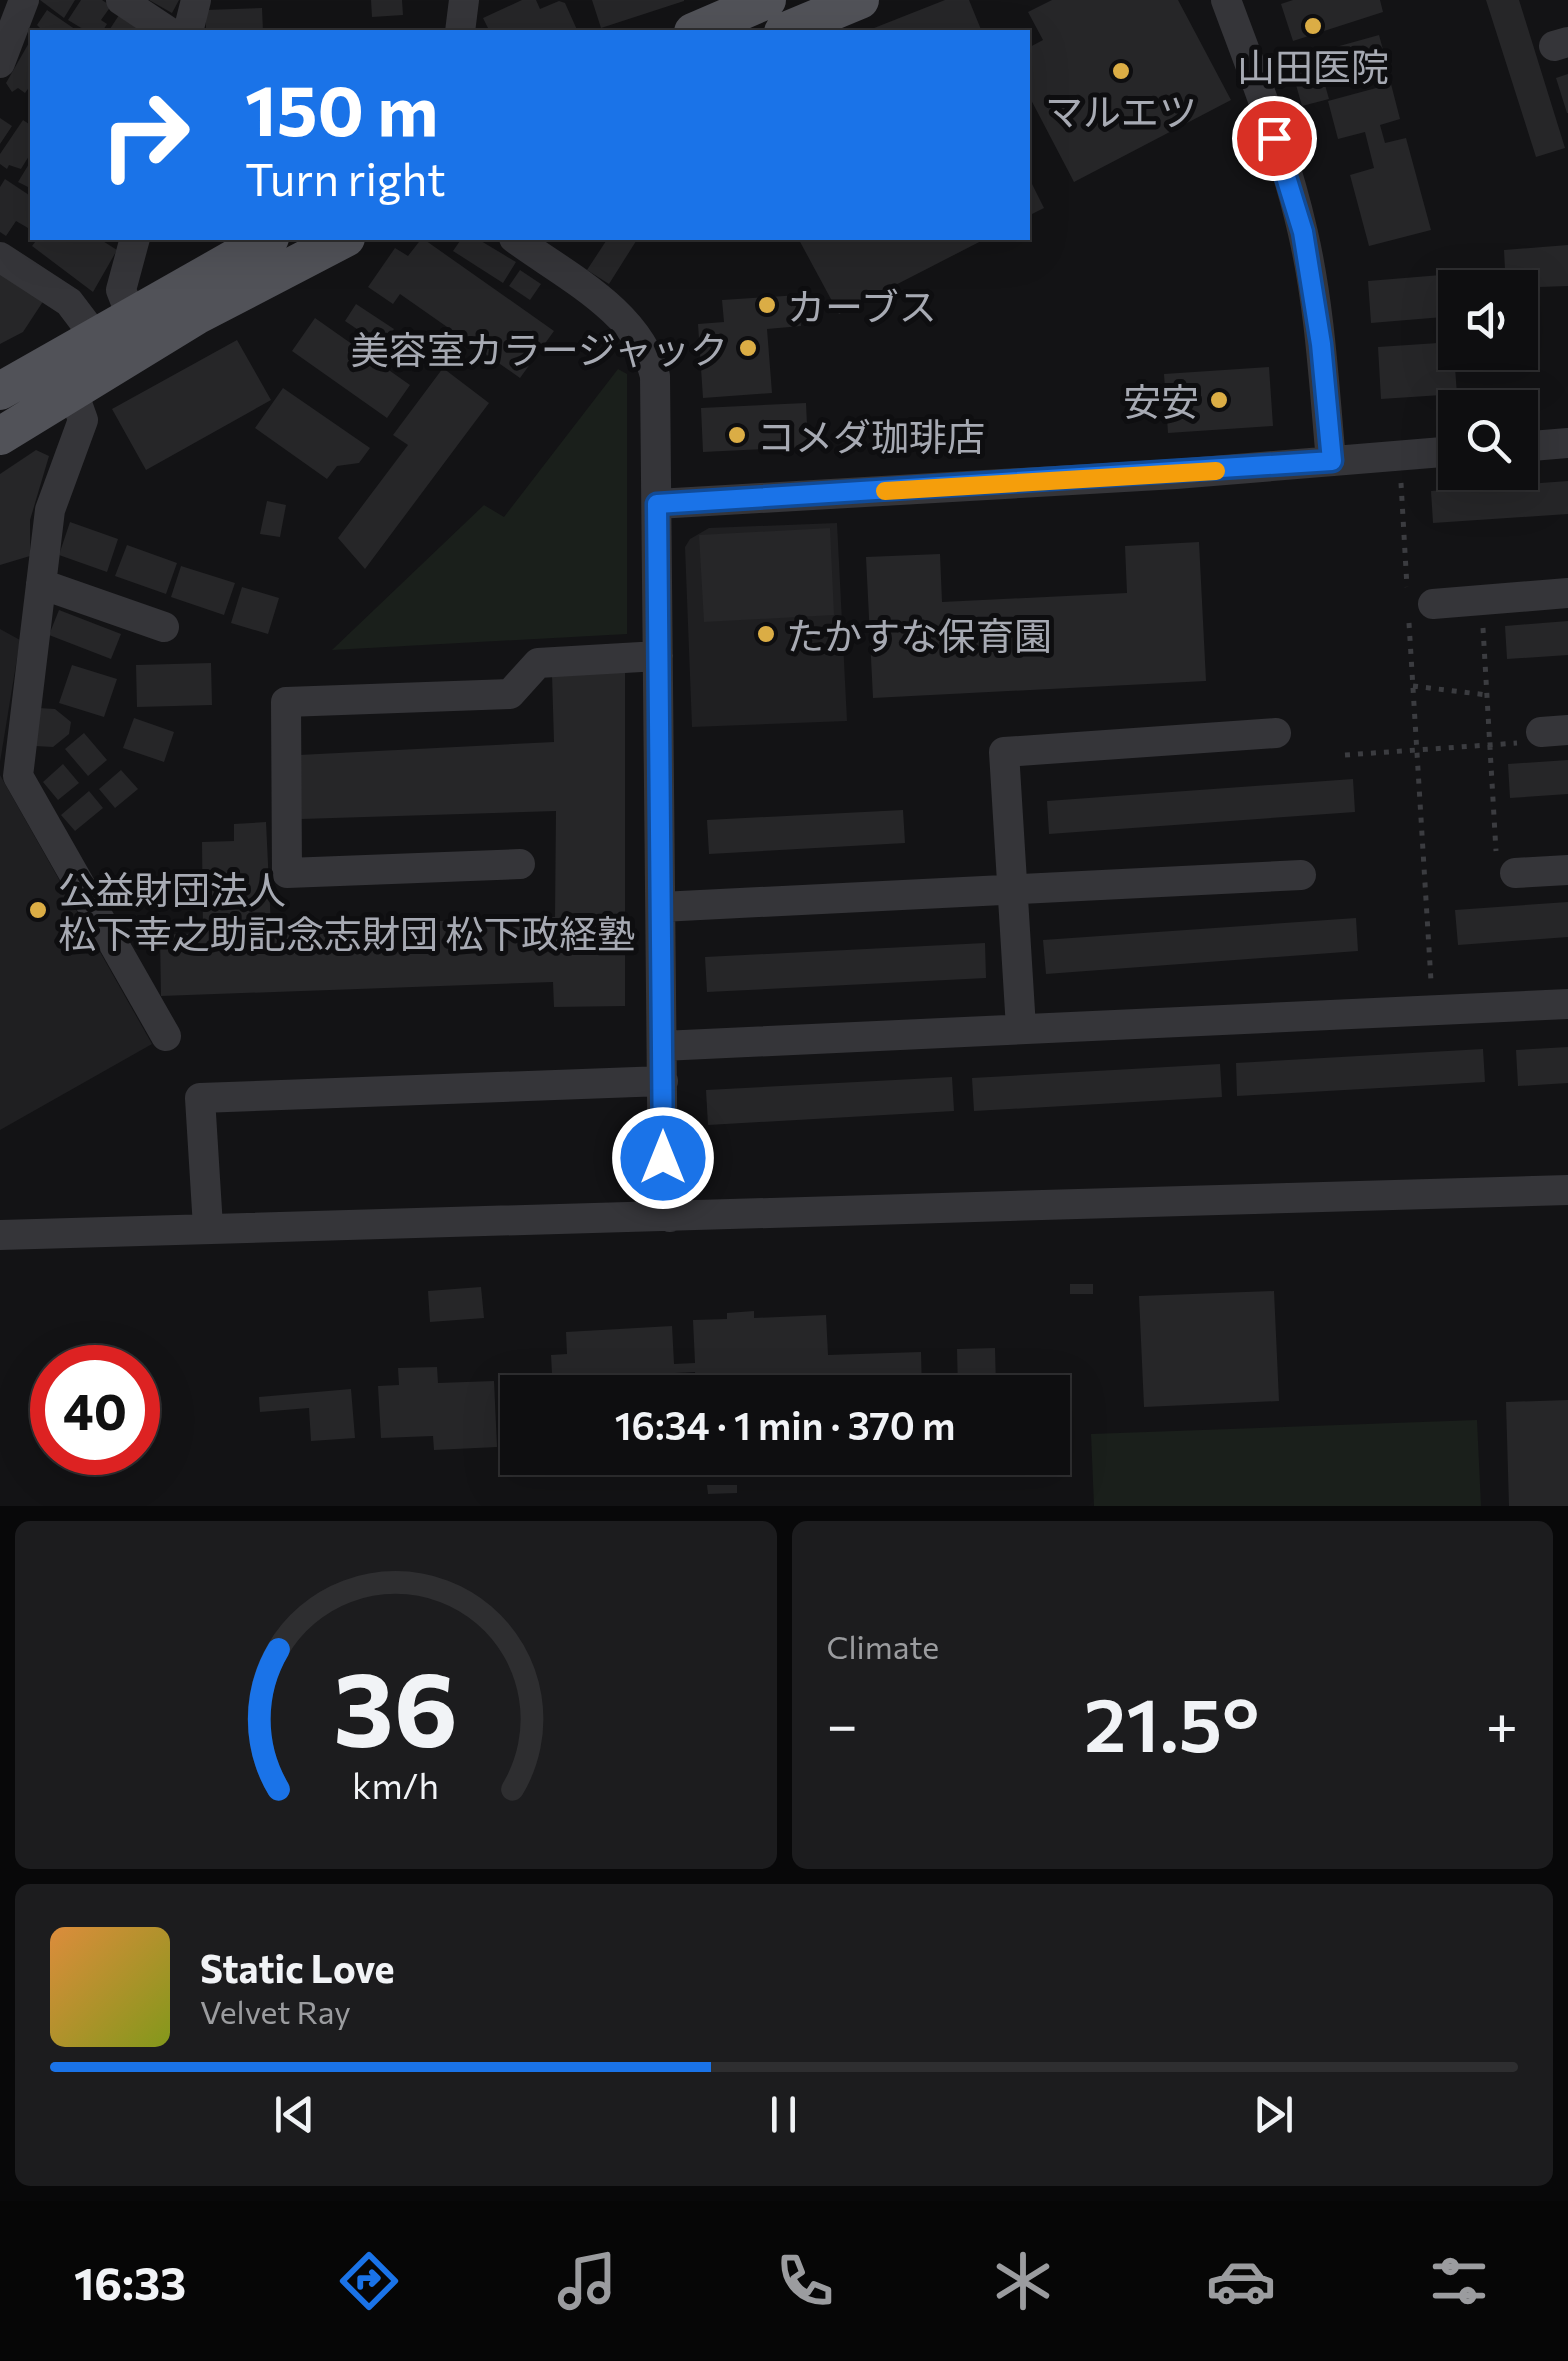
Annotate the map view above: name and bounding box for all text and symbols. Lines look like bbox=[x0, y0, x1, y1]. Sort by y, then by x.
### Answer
marker: 山田医院 bbox=[1302, 15, 1324, 37]
place label: 山田医院 bbox=[1237, 42, 1389, 89]
marker: マルエツ bbox=[1110, 60, 1132, 82]
text: 150 m bbox=[245, 65, 438, 150]
icon: right bbox=[80, 70, 210, 200]
place label: マルエツ bbox=[1045, 87, 1197, 134]
pin bbox=[1232, 96, 1317, 181]
icon: arrive bbox=[1247, 111, 1302, 166]
text: Turn right bbox=[245, 150, 446, 205]
map controls bbox=[1438, 270, 1538, 490]
button: sound bbox=[1438, 270, 1538, 370]
place label: カーブス bbox=[787, 282, 937, 329]
marker: カーブス bbox=[756, 294, 778, 316]
place label: 美容室カラージャック bbox=[351, 325, 728, 372]
marker: 美容室カラージャック bbox=[737, 337, 759, 359]
place label: 安安 bbox=[1123, 377, 1199, 424]
marker: 安安 bbox=[1208, 389, 1230, 411]
button: search bbox=[1438, 390, 1538, 490]
place label: コメダ珈琲店 bbox=[757, 412, 985, 459]
marker: コメダ珈琲店 bbox=[726, 424, 748, 446]
place label: たかすな保育園 bbox=[786, 611, 1052, 658]
marker: たかすな保育園 bbox=[755, 623, 777, 645]
place label: 公益財団法人 松下幸之助記念志財団 松下政経塾 bbox=[58, 865, 635, 956]
marker: 公益財団法人 松下幸之助記念志財団 松下政経塾 bbox=[27, 899, 49, 921]
position arrow bbox=[611, 1106, 715, 1210]
speed limit sign: 40 bbox=[30, 1345, 160, 1475]
text: 16:34 · 1 min · 370 m bbox=[615, 1401, 955, 1448]
text: Climate bbox=[827, 1626, 939, 1666]
text: 36 bbox=[333, 1641, 458, 1768]
text: 21.5° bbox=[1084, 1676, 1259, 1767]
text: − bbox=[827, 1689, 858, 1756]
text: + bbox=[1486, 1689, 1518, 1756]
text: km/h bbox=[352, 1763, 439, 1806]
text: Static Love bbox=[200, 1944, 395, 1991]
text: Velvet Ray bbox=[200, 1991, 351, 2031]
icon: previous bbox=[267, 2087, 322, 2142]
icon: pause bbox=[756, 2087, 811, 2142]
icon: next bbox=[1246, 2087, 1301, 2142]
icon: directions bbox=[334, 2246, 404, 2316]
icon: music bbox=[552, 2246, 622, 2316]
icon: phone bbox=[770, 2246, 840, 2316]
icon: climate bbox=[988, 2246, 1058, 2316]
icon: car bbox=[1206, 2246, 1276, 2316]
icon: filters bbox=[1424, 2246, 1494, 2316]
text: 16:33 bbox=[74, 2254, 186, 2309]

